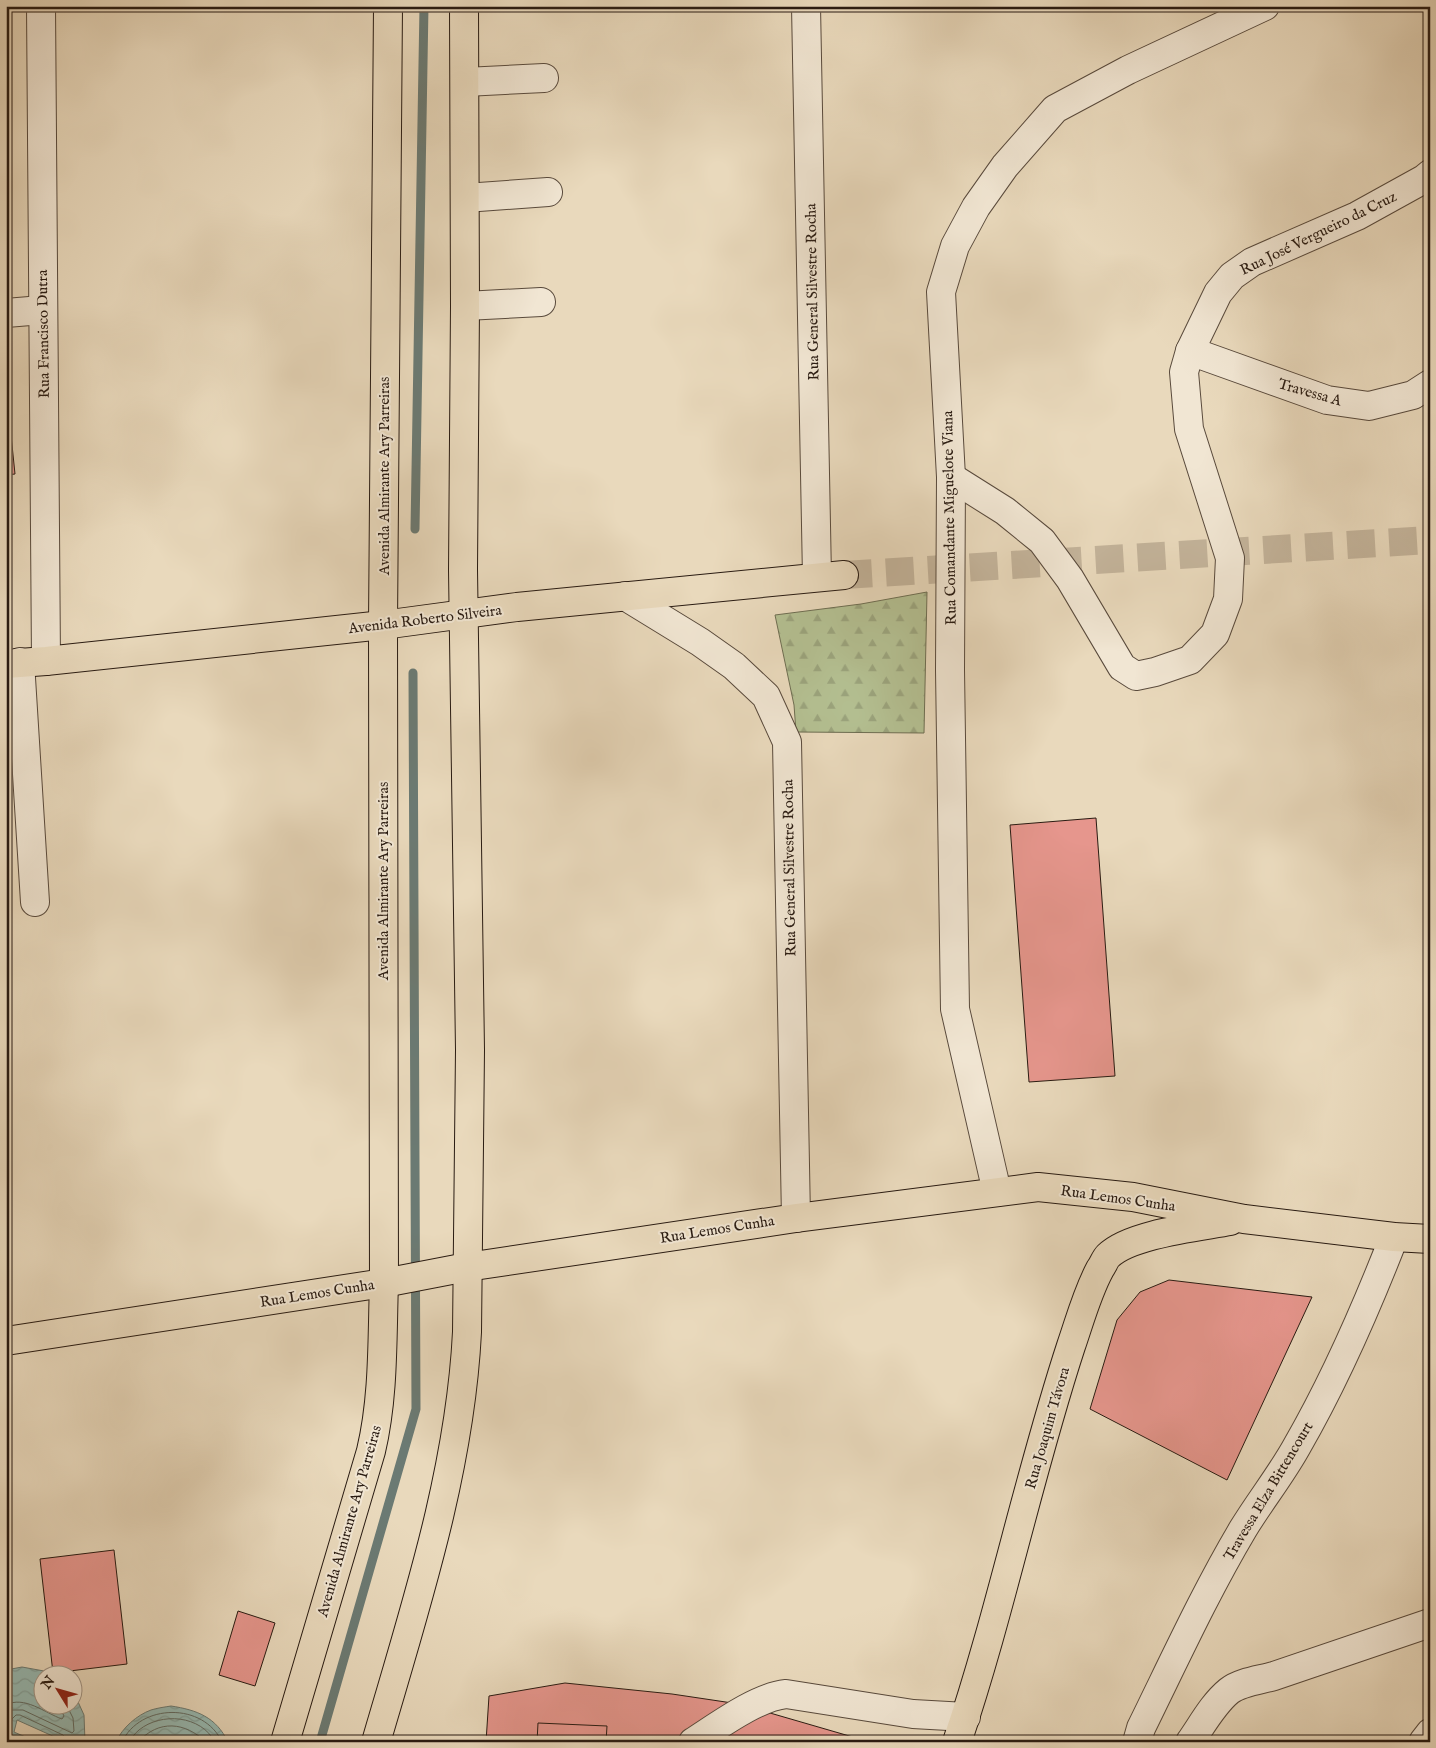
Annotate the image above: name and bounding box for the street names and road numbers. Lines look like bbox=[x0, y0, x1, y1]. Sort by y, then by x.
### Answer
street label: Rua José Vergueiro da Cruz bbox=[1237, 187, 1400, 280]
street label: Rua General Silvestre Rocha bbox=[801, 203, 824, 381]
street label: Rua Francisco Dutra bbox=[33, 269, 54, 398]
street label: Travessa A bbox=[1276, 374, 1345, 411]
street label: Avenida Almirante Ary Parreiras bbox=[375, 377, 394, 576]
street label: Rua Comandante Miguelote Viana bbox=[938, 410, 961, 625]
street label: Avenida Roberto Silveira bbox=[346, 601, 503, 638]
street label: Rua General Silvestre Rocha bbox=[778, 779, 801, 957]
street label: Avenida Almirante Ary Parreiras bbox=[374, 782, 393, 981]
street label: Rua Lemos Cunha bbox=[1059, 1181, 1177, 1216]
street label: Rua Lemos Cunha bbox=[658, 1211, 776, 1248]
street label: Rua Lemos Cunha bbox=[258, 1275, 376, 1312]
street label: Rua Joaquim Távora bbox=[1021, 1364, 1074, 1491]
street label: Travessa Elza Bittencourt bbox=[1219, 1418, 1317, 1564]
street label: Avenida Almirante Ary Parreiras bbox=[313, 1423, 386, 1620]

